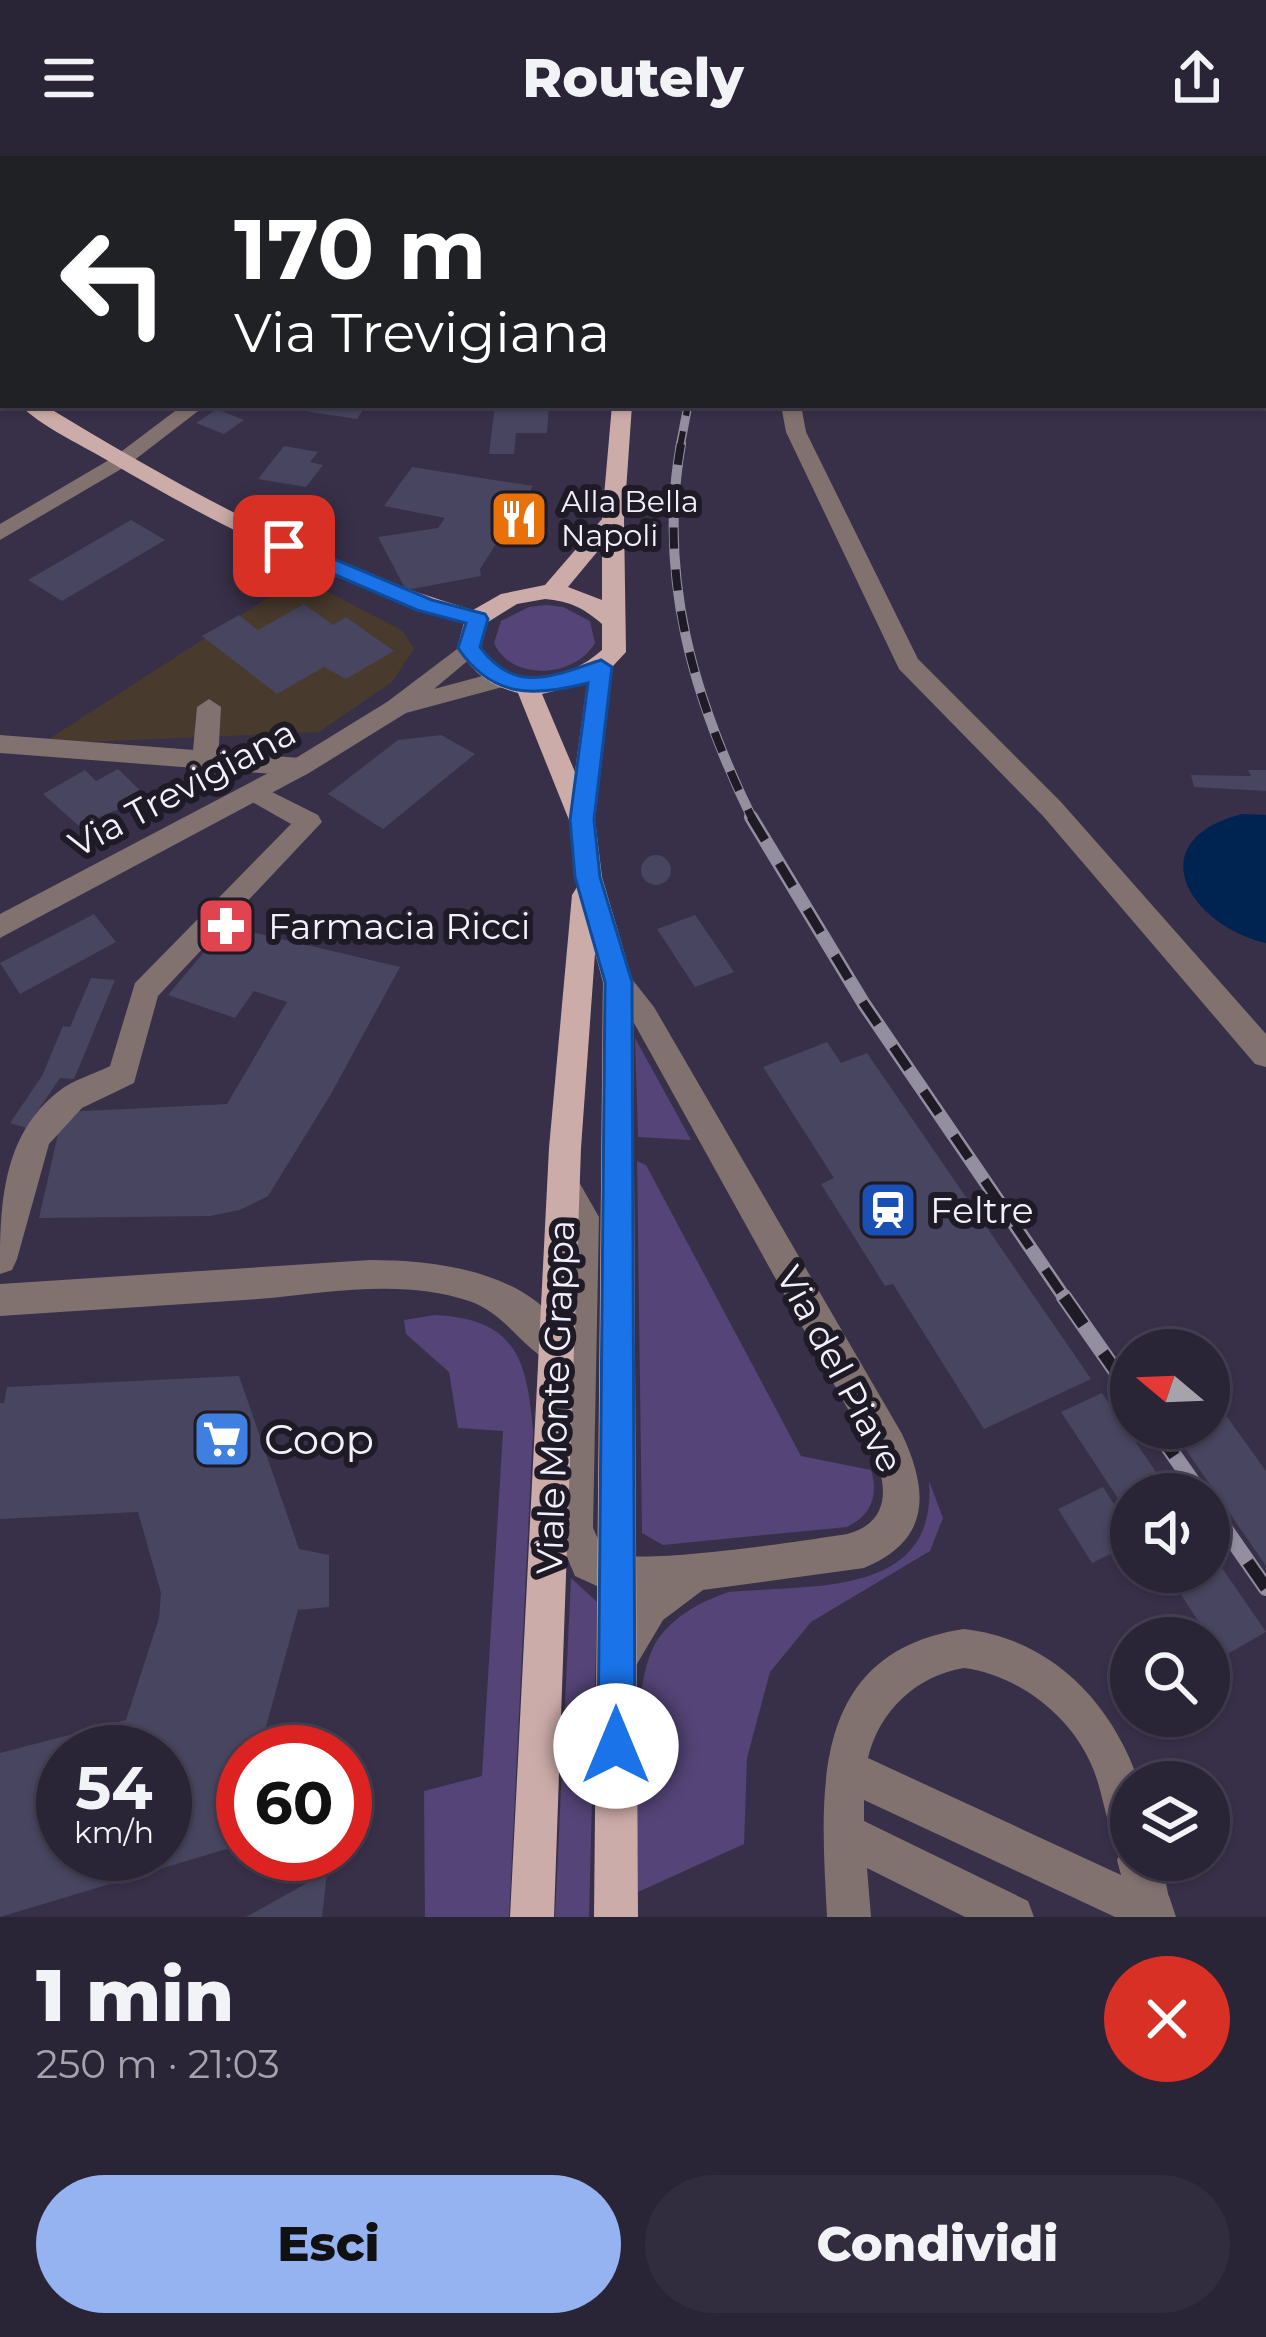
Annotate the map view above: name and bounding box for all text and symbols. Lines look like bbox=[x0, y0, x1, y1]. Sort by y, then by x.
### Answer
icon: menu bbox=[36, 45, 102, 111]
text: Routely bbox=[522, 45, 744, 111]
icon: share bbox=[1164, 45, 1230, 111]
text: 170 m bbox=[234, 198, 486, 300]
icon: left bbox=[36, 204, 192, 360]
text: Via Trevigiana bbox=[234, 300, 610, 366]
place label: Alla Bella Napoli bbox=[561, 483, 699, 554]
restaurant icon: Alla Bella Napoli bbox=[488, 488, 550, 550]
pin bbox=[233, 495, 335, 597]
icon: arrive bbox=[251, 513, 317, 579]
street label: Via Trevigiana bbox=[61, 710, 303, 866]
pharmacy icon: Farmacia Ricci bbox=[195, 895, 257, 957]
place label: Farmacia Ricci bbox=[268, 904, 531, 948]
station icon: Feltre bbox=[857, 1179, 919, 1241]
place label: Feltre bbox=[930, 1188, 1034, 1232]
street label: Viale Monte Grappa bbox=[527, 1219, 583, 1575]
street label: Via del Piave bbox=[767, 1258, 913, 1480]
north arrow bbox=[1110, 1329, 1230, 1449]
map controls bbox=[1110, 1329, 1230, 1881]
supermarket icon: Coop bbox=[191, 1408, 253, 1470]
place label: Coop bbox=[264, 1413, 374, 1465]
button: sound bbox=[1110, 1473, 1230, 1593]
button: search bbox=[1110, 1617, 1230, 1737]
position arrow bbox=[553, 1683, 679, 1809]
speed limit sign: 60 bbox=[216, 1725, 372, 1881]
text: 54 bbox=[75, 1751, 153, 1824]
button: layers bbox=[1110, 1761, 1230, 1881]
text: km/h bbox=[74, 1814, 154, 1851]
text: 1 min bbox=[36, 1951, 234, 2039]
button: close bbox=[1104, 1956, 1230, 2082]
text: 250 m · 21:03 bbox=[36, 2040, 280, 2088]
button: Esci bbox=[36, 2175, 621, 2313]
button: Condividi bbox=[645, 2175, 1230, 2313]

